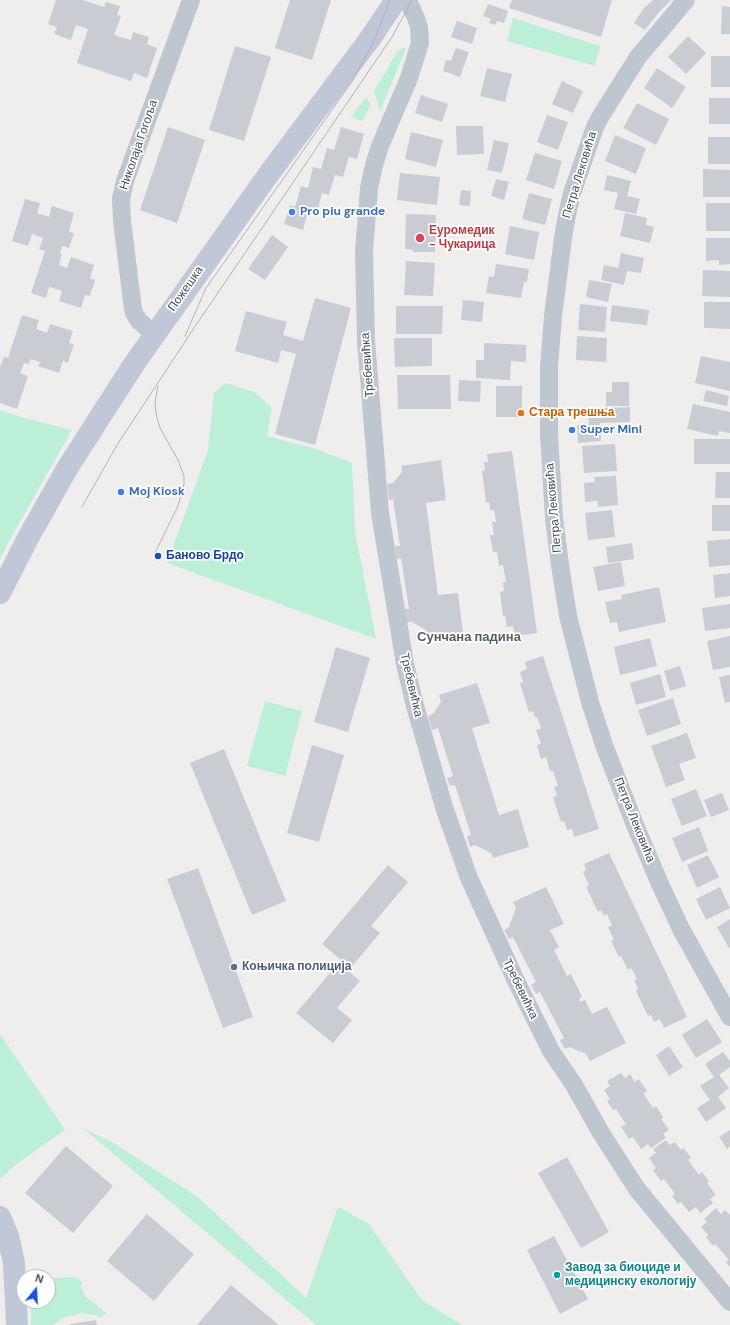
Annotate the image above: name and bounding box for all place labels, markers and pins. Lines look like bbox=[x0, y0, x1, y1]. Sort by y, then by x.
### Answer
place label: Pro piu grande bbox=[300, 205, 385, 219]
marker: Pro piu grande bbox=[287, 207, 297, 217]
place label: Еуромедик - Чукарица bbox=[429, 224, 495, 252]
marker: Еуромедик - Чукарица bbox=[414, 232, 426, 244]
place label: Стара трешња bbox=[529, 406, 614, 420]
marker: Стара трешња bbox=[516, 408, 526, 418]
place label: Super Mini bbox=[580, 423, 642, 437]
marker: Super Mini bbox=[567, 425, 577, 435]
place label: Moj Kiosk bbox=[129, 485, 185, 499]
marker: Moj Kiosk bbox=[116, 487, 126, 497]
place label: Баново Брдо bbox=[166, 549, 244, 563]
marker: Баново Брдо bbox=[153, 551, 163, 561]
place label: Коњичка полиција bbox=[242, 960, 351, 974]
marker: Коњичка полиција bbox=[229, 962, 239, 972]
place label: Завод за биоциде и медицинску екологију bbox=[565, 1261, 696, 1289]
marker: Завод за биоциде и медицинску екологију bbox=[552, 1270, 562, 1280]

